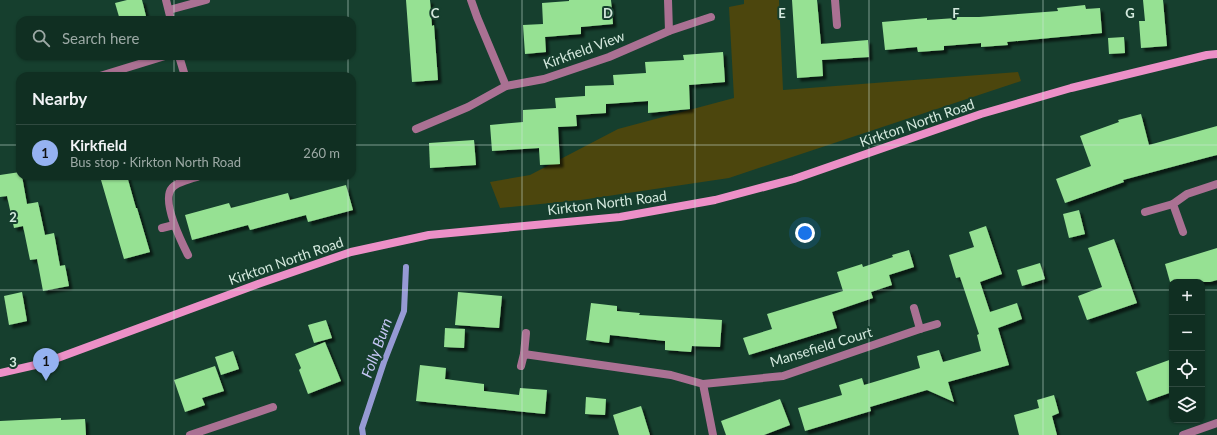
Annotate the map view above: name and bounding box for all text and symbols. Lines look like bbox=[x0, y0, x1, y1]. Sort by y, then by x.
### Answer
text: C bbox=[431, 5, 440, 21]
text: D bbox=[603, 5, 613, 21]
text: E bbox=[778, 5, 786, 21]
text: F bbox=[952, 5, 960, 21]
text: G bbox=[1125, 5, 1135, 21]
search box bbox=[16, 16, 356, 60]
icon: search bbox=[30, 27, 52, 49]
street label: Kirkfield View bbox=[541, 27, 627, 72]
text: Search here bbox=[62, 29, 139, 47]
text: Nearby bbox=[32, 88, 87, 109]
street label: Kirkton North Road bbox=[857, 95, 976, 150]
text: Kirkfield bbox=[70, 136, 127, 154]
text: 1 bbox=[41, 145, 49, 161]
text: 260 m bbox=[303, 145, 340, 161]
text: Bus stop · Kirkton North Road bbox=[70, 154, 241, 170]
street label: Kirkton North Road bbox=[546, 187, 668, 218]
text: 2 bbox=[9, 209, 17, 225]
your location bbox=[795, 223, 815, 243]
street label: Kirkton North Road bbox=[226, 233, 345, 288]
map controls bbox=[1169, 279, 1205, 423]
button: + bbox=[1169, 279, 1205, 315]
water label: Folly Burn bbox=[357, 315, 395, 380]
button: − bbox=[1169, 315, 1205, 351]
street label: Mansefield Court bbox=[768, 323, 874, 370]
pin: 1 bbox=[33, 348, 59, 381]
button: locate bbox=[1169, 351, 1205, 387]
text: 3 bbox=[9, 354, 17, 370]
button: layers bbox=[1169, 387, 1205, 423]

